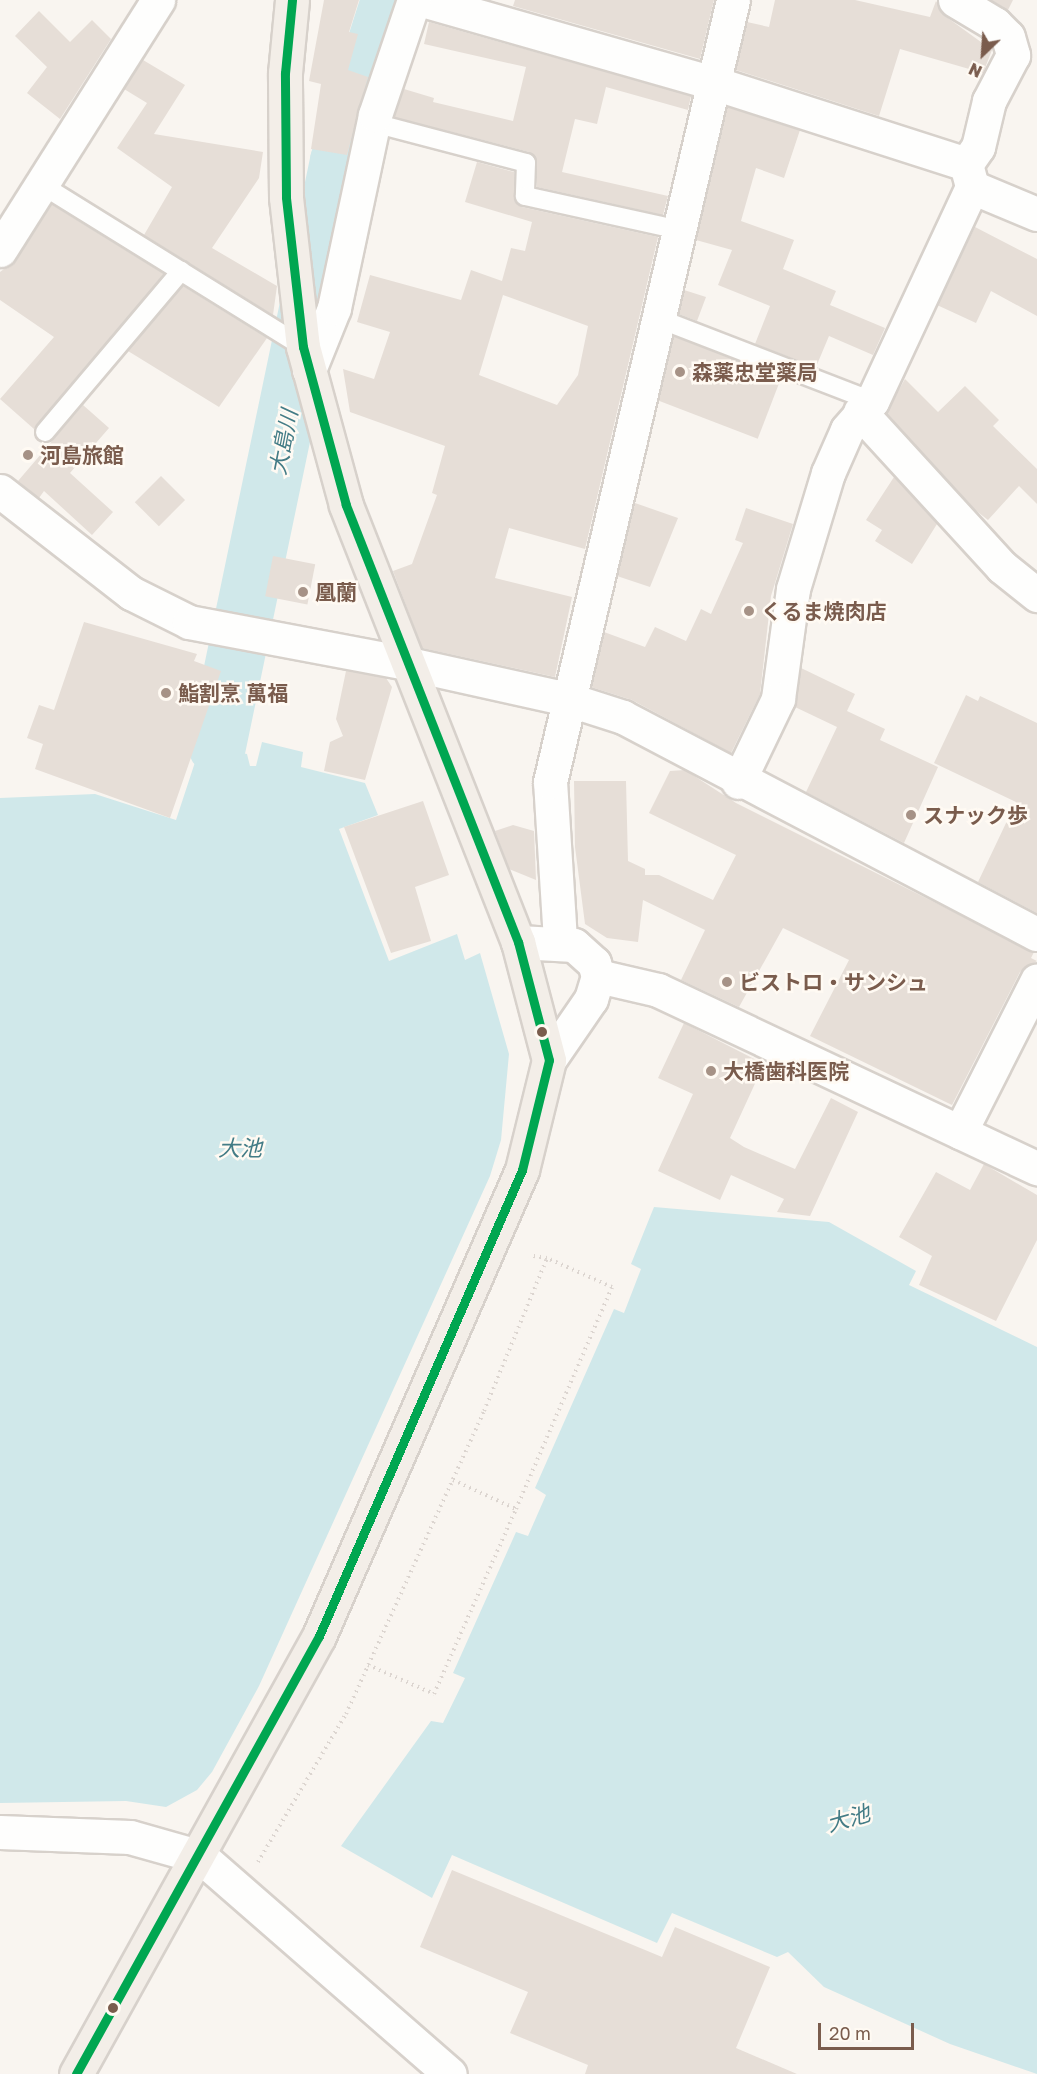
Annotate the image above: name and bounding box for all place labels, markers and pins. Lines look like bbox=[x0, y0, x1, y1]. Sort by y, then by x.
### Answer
place label: 森薬忠堂薬局 bbox=[692, 359, 818, 385]
marker: 森薬忠堂薬局 bbox=[673, 365, 687, 379]
place label: 河島旅館 bbox=[40, 442, 124, 468]
marker: 河島旅館 bbox=[21, 448, 35, 462]
place label: 凰蘭 bbox=[315, 579, 357, 605]
marker: 凰蘭 bbox=[296, 585, 310, 599]
place label: くるま焼肉店 bbox=[761, 598, 887, 624]
marker: くるま焼肉店 bbox=[742, 604, 756, 618]
place label: 鮨割烹 萬福 bbox=[178, 680, 288, 706]
marker: 鮨割烹 萬福 bbox=[159, 686, 173, 700]
place label: スナック歩 bbox=[923, 802, 1028, 828]
marker: スナック歩 bbox=[904, 808, 918, 822]
place label: ビストロ・サンシュ bbox=[739, 969, 928, 995]
marker: ビストロ・サンシュ bbox=[720, 975, 734, 989]
unlabelled marker bbox=[536, 1026, 548, 1038]
place label: 大橋歯科医院 bbox=[723, 1058, 849, 1084]
marker: 大橋歯科医院 bbox=[704, 1064, 718, 1078]
unlabelled marker bbox=[107, 2002, 119, 2014]

